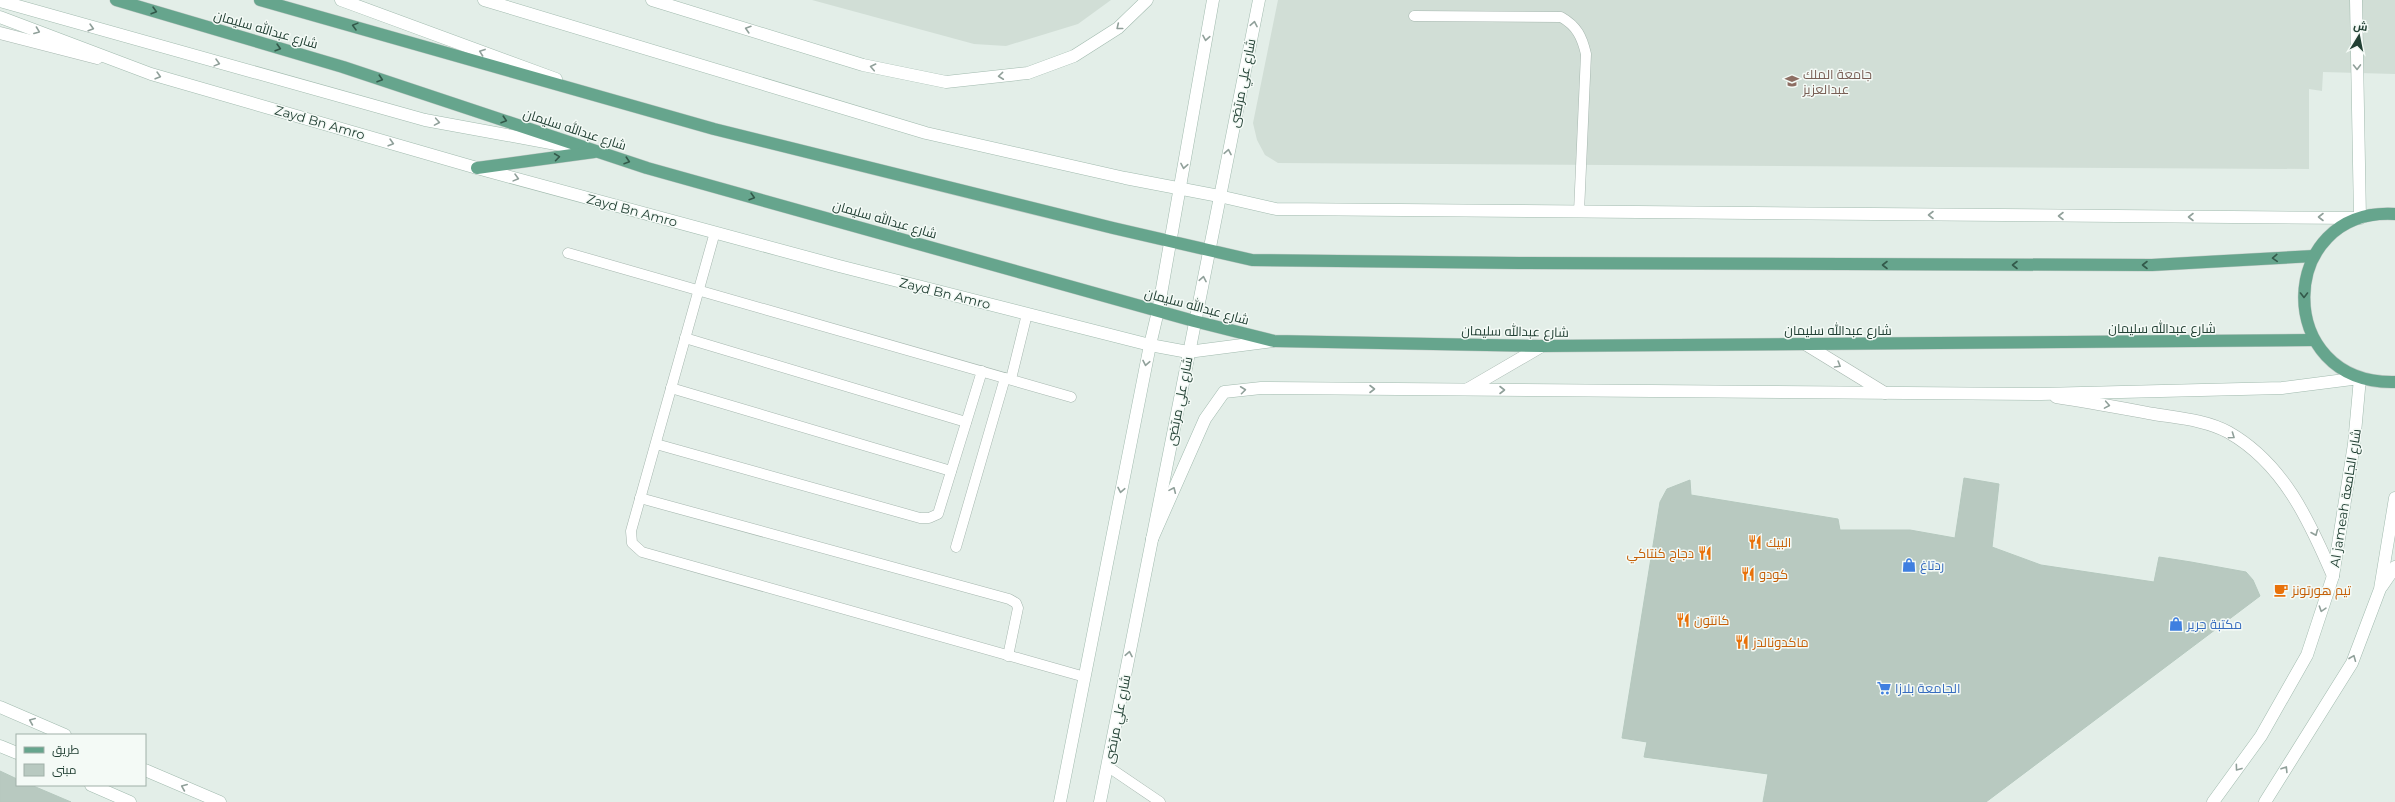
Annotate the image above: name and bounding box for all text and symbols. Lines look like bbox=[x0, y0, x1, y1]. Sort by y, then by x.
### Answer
one-way arrow bbox=[150, 6, 157, 15]
street label: شارع عبدالله سليمان bbox=[212, 6, 320, 52]
north arrow bbox=[2339, 16, 2379, 56]
text: ش bbox=[2353, 18, 2369, 34]
one-way arrow bbox=[1250, 21, 1258, 27]
one-way arrow bbox=[352, 22, 359, 31]
one-way arrow bbox=[1116, 22, 1123, 29]
one-way arrow bbox=[88, 23, 95, 31]
one-way arrow bbox=[33, 26, 40, 34]
one-way arrow bbox=[745, 26, 752, 34]
one-way arrow bbox=[1202, 35, 1211, 42]
street label: شارع علي مرتضى bbox=[1226, 37, 1261, 129]
one-way arrow bbox=[275, 43, 282, 52]
one-way arrow bbox=[478, 48, 485, 56]
one-way arrow bbox=[213, 58, 220, 67]
one-way arrow bbox=[870, 63, 876, 71]
one-way arrow bbox=[2353, 64, 2361, 70]
place label: جامعة الملك عبدالعزيز bbox=[1802, 66, 1872, 97]
one-way arrow bbox=[155, 71, 162, 80]
one-way arrow bbox=[998, 71, 1004, 80]
school or university icon: جامعة الملك عبدالعزيز bbox=[1784, 73, 1800, 89]
one-way arrow bbox=[377, 74, 384, 83]
street label: Zayd Bn Amro bbox=[273, 101, 367, 143]
street label: شارع عبدالله سليمان bbox=[521, 105, 629, 154]
one-way arrow bbox=[500, 116, 507, 124]
one-way arrow bbox=[433, 117, 440, 126]
one-way arrow bbox=[387, 138, 394, 147]
one-way arrow bbox=[1224, 148, 1232, 155]
one-way arrow bbox=[554, 153, 560, 162]
one-way arrow bbox=[623, 156, 630, 165]
one-way arrow bbox=[1180, 163, 1188, 170]
one-way arrow bbox=[513, 174, 519, 182]
street label: Zayd Bn Amro bbox=[585, 190, 679, 230]
one-way arrow bbox=[749, 192, 755, 200]
street label: شارع عبدالله سليمان bbox=[831, 196, 939, 242]
one-way arrow bbox=[1928, 211, 1934, 219]
one-way arrow bbox=[2058, 212, 2064, 220]
one-way arrow bbox=[2188, 213, 2194, 221]
one-way arrow bbox=[2318, 213, 2324, 221]
one-way arrow bbox=[2272, 254, 2278, 263]
one-way arrow bbox=[1882, 261, 1888, 269]
one-way arrow bbox=[2012, 261, 2018, 269]
one-way arrow bbox=[2142, 261, 2148, 269]
street label: Zayd Bn Amro bbox=[898, 274, 992, 312]
one-way arrow bbox=[1198, 276, 1206, 282]
street label: شارع عبدالله سليمان bbox=[1143, 284, 1251, 329]
one-way arrow bbox=[2300, 292, 2308, 298]
street label: شارع عبدالله سليمان bbox=[2108, 320, 2216, 337]
street label: شارع عبدالله سليمان bbox=[1461, 322, 1569, 341]
street label: شارع عبدالله سليمان bbox=[1784, 322, 1892, 339]
street label: شارع علي مرتضى bbox=[1163, 355, 1198, 447]
one-way arrow bbox=[1143, 360, 1151, 366]
one-way arrow bbox=[1834, 360, 1841, 367]
one-way arrow bbox=[1369, 385, 1375, 393]
one-way arrow bbox=[1240, 386, 1246, 395]
one-way arrow bbox=[1499, 386, 1505, 394]
one-way arrow bbox=[2104, 401, 2110, 409]
street label: Al jameah شارع الجامعة bbox=[2326, 427, 2365, 569]
one-way arrow bbox=[2228, 431, 2235, 438]
one-way arrow bbox=[1118, 487, 1126, 494]
one-way arrow bbox=[1168, 487, 1176, 495]
one-way arrow bbox=[2310, 529, 2318, 537]
restaurant icon: البيك bbox=[1747, 534, 1763, 550]
place label: البيك bbox=[1766, 534, 1791, 550]
place label: دجاج كنتاكي bbox=[1627, 545, 1694, 564]
restaurant icon: دجاج كنتاكي bbox=[1697, 545, 1713, 561]
shop icon: ردتاغ bbox=[1901, 557, 1917, 573]
place label: ردتاغ bbox=[1920, 557, 1944, 574]
restaurant icon: كودو bbox=[1740, 566, 1756, 582]
place label: كودو bbox=[1759, 566, 1788, 582]
cafe icon: تيم هورتونز bbox=[2273, 582, 2289, 598]
place label: تيم هورتونز bbox=[2291, 582, 2351, 600]
one-way arrow bbox=[2318, 606, 2327, 613]
restaurant icon: كانتون bbox=[1675, 612, 1691, 628]
place label: كانتون bbox=[1694, 612, 1729, 628]
shop icon: مكتبة جرير bbox=[2168, 616, 2184, 632]
place label: مكتبة جرير bbox=[2186, 616, 2242, 632]
restaurant icon: ماكدونالدز bbox=[1734, 634, 1750, 650]
place label: ماكدونالدز bbox=[1752, 634, 1809, 650]
one-way arrow bbox=[1125, 651, 1133, 657]
one-way arrow bbox=[2349, 655, 2357, 662]
street label: شارع علي مرتضى bbox=[1101, 673, 1136, 765]
supermarket icon: الجامعة بلازا bbox=[1876, 680, 1892, 696]
place label: الجامعة بلازا bbox=[1895, 680, 1960, 696]
one-way arrow bbox=[29, 718, 37, 726]
legend bbox=[16, 734, 146, 786]
text: طريق bbox=[52, 742, 80, 757]
text: مبنى bbox=[52, 762, 77, 777]
one-way arrow bbox=[2235, 764, 2243, 771]
one-way arrow bbox=[2281, 766, 2288, 773]
one-way arrow bbox=[180, 783, 187, 791]

